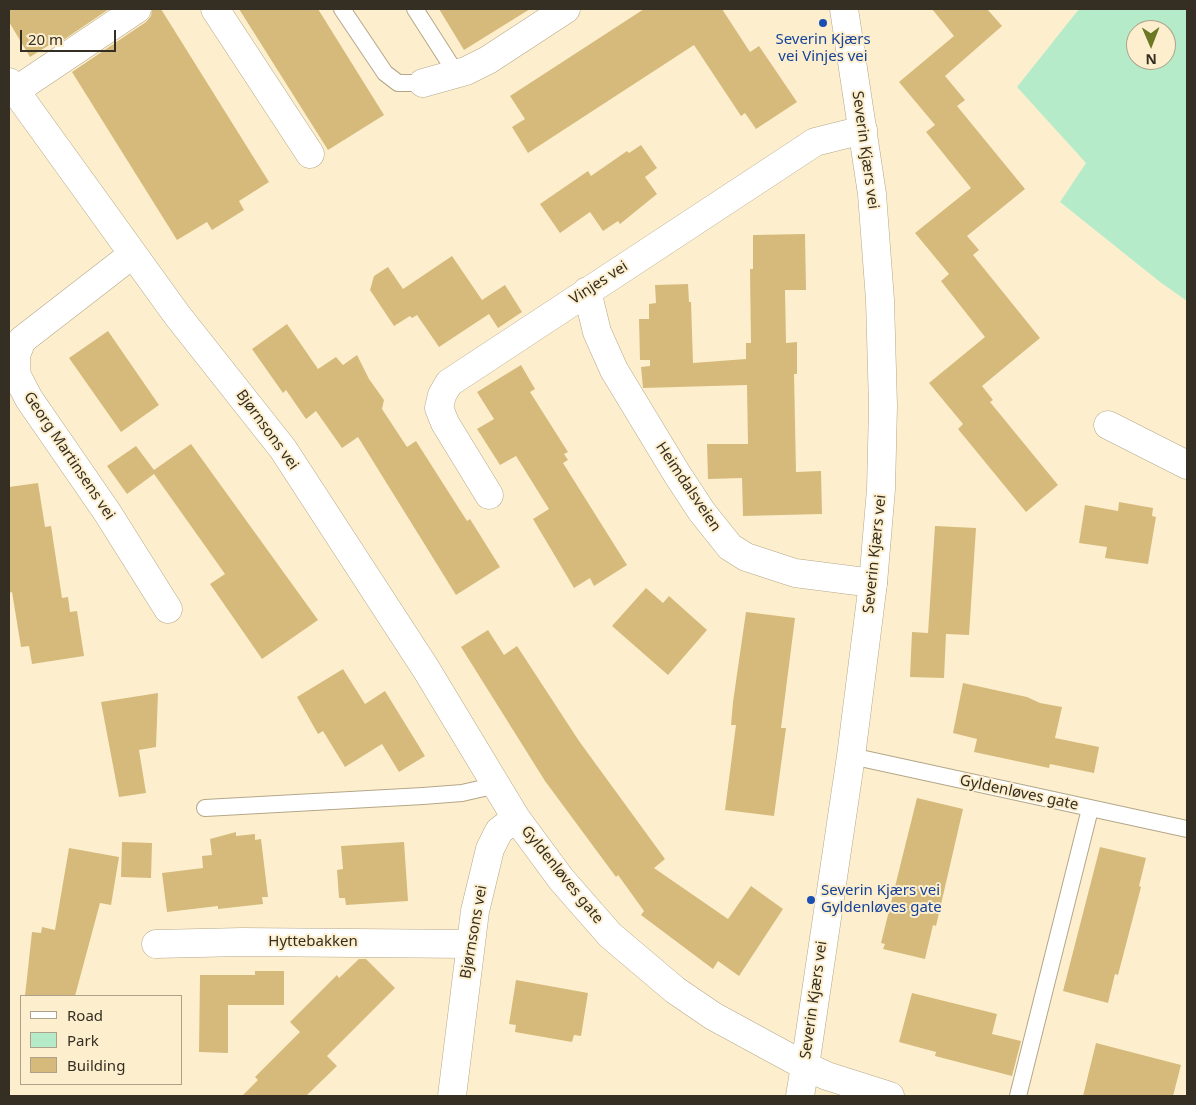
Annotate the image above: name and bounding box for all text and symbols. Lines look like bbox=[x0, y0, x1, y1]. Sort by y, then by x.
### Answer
marker: Severin Kjærs vei Vinjes vei bbox=[817, 17, 829, 29]
scale bar bbox=[22, 20, 119, 52]
north arrow bbox=[1126, 20, 1176, 70]
text: 20 m bbox=[28, 29, 63, 49]
place label: Severin Kjærs vei Vinjes vei bbox=[775, 31, 871, 66]
text: N bbox=[1145, 50, 1157, 69]
street label: Severin Kjærs vei bbox=[848, 90, 882, 210]
street label: Vinjes vei bbox=[567, 258, 631, 308]
street label: Bjørnsons vei bbox=[232, 386, 302, 474]
street label: Georg Martinsens vei bbox=[20, 389, 118, 523]
street label: Heimdalsveien bbox=[652, 439, 724, 535]
street label: Severin Kjærs vei bbox=[860, 494, 890, 614]
street label: Gyldenløves gate bbox=[958, 772, 1080, 814]
street label: Gyldenløves gate bbox=[517, 822, 607, 928]
place label: Severin Kjærs vei Gyldenløves gate bbox=[821, 882, 942, 917]
street label: Bjørnsons vei bbox=[457, 884, 491, 980]
marker: Severin Kjærs vei Gyldenløves gate bbox=[805, 894, 817, 906]
street label: Hyttebakken bbox=[268, 933, 358, 951]
street label: Severin Kjærs vei bbox=[797, 940, 831, 1060]
legend bbox=[20, 995, 182, 1085]
text: Road bbox=[67, 1005, 103, 1025]
text: Park bbox=[67, 1030, 99, 1050]
text: Building bbox=[67, 1055, 125, 1075]

